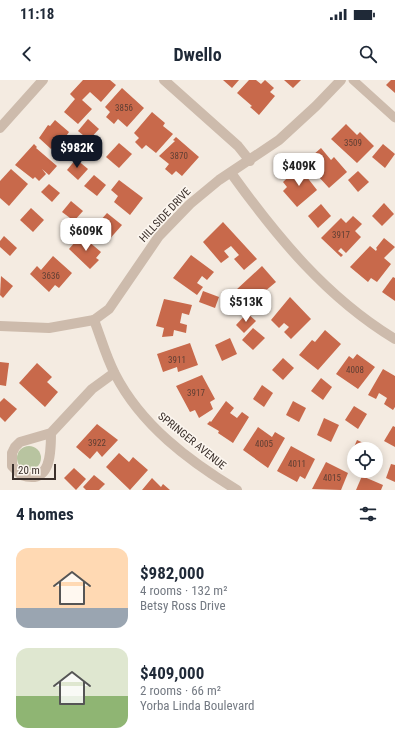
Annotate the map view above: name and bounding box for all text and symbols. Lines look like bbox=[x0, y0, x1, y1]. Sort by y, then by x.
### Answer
text: 11:18 bbox=[20, 5, 54, 23]
icon: back bbox=[16, 43, 38, 65]
icon: search bbox=[357, 43, 379, 65]
text: Dwello bbox=[173, 44, 222, 65]
house number: 3856 bbox=[115, 103, 133, 113]
pin: $982K bbox=[49, 135, 105, 169]
house number: 3509 bbox=[344, 138, 362, 148]
text: $982K bbox=[60, 140, 94, 155]
house number: 3870 bbox=[170, 151, 188, 161]
pin: $409K bbox=[271, 153, 327, 187]
text: $409K bbox=[282, 158, 316, 173]
street label: HILLSIDE DRIVE bbox=[137, 185, 194, 245]
pin: $609K bbox=[58, 218, 114, 252]
text: $609K bbox=[69, 223, 103, 238]
house number: 3917 bbox=[332, 230, 350, 240]
house number: 3636 bbox=[42, 271, 60, 281]
pin: $513K bbox=[218, 289, 274, 323]
text: $513K bbox=[229, 294, 263, 309]
house number: 3911 bbox=[168, 355, 186, 365]
house number: 4008 bbox=[346, 365, 364, 375]
house number: 3917 bbox=[187, 388, 205, 398]
street label: SPRINGER AVENUE bbox=[155, 410, 229, 473]
house number: 3922 bbox=[88, 438, 106, 448]
house number: 4005 bbox=[255, 439, 273, 449]
map controls bbox=[347, 442, 383, 478]
button: locate bbox=[347, 442, 383, 478]
house number: 4011 bbox=[288, 459, 306, 469]
scale bar bbox=[12, 462, 56, 481]
text: 20 m bbox=[18, 464, 40, 477]
house number: 4015 bbox=[323, 473, 341, 483]
icon: filters bbox=[357, 503, 379, 525]
text: 4 homes bbox=[16, 504, 74, 524]
text: $982,000 bbox=[140, 563, 204, 583]
icon: home bbox=[48, 564, 96, 612]
text: 4 rooms · 132 m² bbox=[140, 583, 227, 598]
text: Betsy Ross Drive bbox=[140, 598, 226, 613]
text: $409,000 bbox=[140, 663, 204, 683]
icon: home bbox=[48, 664, 96, 712]
text: 2 rooms · 66 m² bbox=[140, 683, 221, 698]
text: Yorba Linda Boulevard bbox=[140, 698, 255, 713]

